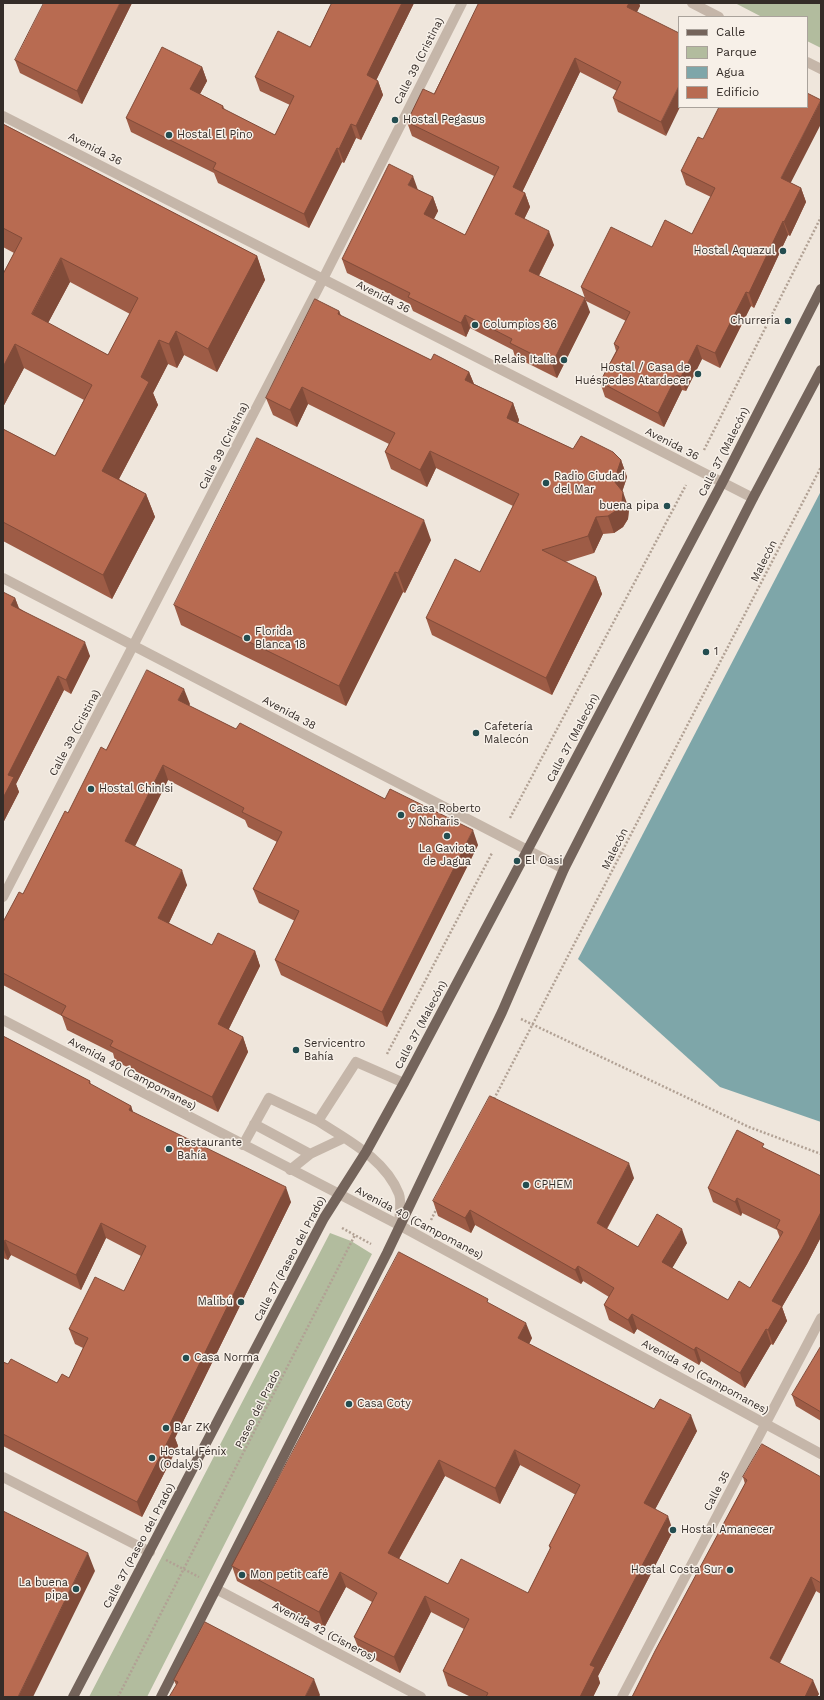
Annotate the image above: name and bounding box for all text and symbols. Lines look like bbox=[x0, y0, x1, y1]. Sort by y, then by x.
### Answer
street label: Calle 39 (Cristina) bbox=[391, 15, 447, 107]
legend bbox=[678, 16, 808, 108]
text: Calle bbox=[716, 25, 745, 39]
text: Parque bbox=[716, 45, 757, 59]
text: Agua bbox=[716, 65, 745, 79]
text: Edificio bbox=[716, 85, 759, 99]
place label: Hostal Pegasus bbox=[403, 113, 485, 127]
marker: Hostal Pegasus bbox=[390, 115, 400, 125]
place label: Hostal El Pino bbox=[177, 128, 253, 142]
street label: Avenida 36 bbox=[66, 130, 124, 168]
marker: Hostal El Pino bbox=[164, 130, 174, 140]
place label: Hostal Aquazul bbox=[694, 244, 775, 258]
marker: Hostal Aquazul bbox=[778, 246, 788, 256]
street label: Avenida 36 bbox=[354, 278, 412, 316]
place label: Churreria bbox=[730, 314, 780, 328]
marker: Churreria bbox=[783, 316, 793, 326]
place label: Columpios 36 bbox=[483, 318, 557, 332]
marker: Columpios 36 bbox=[470, 320, 480, 330]
place label: Relais Italia bbox=[494, 353, 556, 367]
marker: Relais Italia bbox=[559, 355, 569, 365]
place label: Hostal / Casa de Huéspedes Atardecer bbox=[575, 361, 690, 387]
marker: Hostal / Casa de Huéspedes Atardecer bbox=[693, 369, 703, 379]
street label: Calle 39 (Cristina) bbox=[196, 400, 252, 492]
street label: Calle 37 (Malecón) bbox=[696, 405, 752, 499]
street label: Avenida 36 bbox=[643, 425, 701, 463]
place label: Radio Ciudad del Mar bbox=[554, 470, 625, 496]
marker: Radio Ciudad del Mar bbox=[541, 478, 551, 488]
place label: buena pipa bbox=[599, 499, 659, 513]
marker: buena pipa bbox=[662, 501, 672, 511]
street label: Malecón bbox=[748, 538, 780, 584]
place label: Florida Blanca 18 bbox=[255, 625, 306, 651]
marker: Florida Blanca 18 bbox=[242, 633, 252, 643]
place label: 1 bbox=[714, 645, 718, 659]
marker: 1 bbox=[701, 647, 711, 657]
street label: Calle 39 (Cristina) bbox=[47, 688, 103, 778]
street label: Calle 37 (Malecón) bbox=[544, 691, 602, 785]
street label: Avenida 38 bbox=[260, 693, 318, 733]
place label: Cafetería Malecón bbox=[484, 720, 533, 746]
marker: Cafetería Malecón bbox=[471, 728, 481, 738]
place label: Hostal ChinIsi bbox=[99, 782, 173, 796]
marker: Hostal ChinIsi bbox=[86, 784, 96, 794]
place label: Casa Roberto y Noharis bbox=[409, 802, 481, 828]
marker: Casa Roberto y Noharis bbox=[396, 810, 406, 820]
street label: Malecón bbox=[599, 826, 631, 872]
marker: La Gaviota de Jagua bbox=[442, 831, 452, 841]
place label: La Gaviota de Jagua bbox=[419, 842, 475, 868]
place label: El Oasi bbox=[525, 854, 562, 868]
marker: El Oasi bbox=[512, 856, 522, 866]
street label: Calle 37 (Malecón) bbox=[392, 978, 450, 1072]
street label: Avenida 40 (Campomanes) bbox=[66, 1035, 198, 1113]
place label: Servicentro Bahía bbox=[304, 1037, 365, 1063]
marker: Servicentro Bahía bbox=[291, 1045, 301, 1055]
place label: Restaurante Bahía bbox=[177, 1136, 242, 1162]
marker: Restaurante Bahía bbox=[164, 1144, 174, 1154]
place label: CPHEM bbox=[534, 1178, 573, 1192]
marker: CPHEM bbox=[521, 1180, 531, 1190]
street label: Avenida 40 (Campomanes) bbox=[353, 1184, 485, 1262]
street label: Calle 37 (Paseo del Prado) bbox=[251, 1194, 329, 1324]
place label: Malibú bbox=[197, 1295, 233, 1309]
marker: Malibú bbox=[236, 1297, 246, 1307]
street label: Avenida 40 (Campomanes) bbox=[639, 1337, 771, 1417]
place label: Casa Norma bbox=[194, 1351, 259, 1365]
marker: Casa Norma bbox=[181, 1353, 191, 1363]
street label: Paseo del Prado bbox=[232, 1367, 284, 1451]
place label: Casa Coty bbox=[357, 1397, 411, 1411]
marker: Casa Coty bbox=[344, 1399, 354, 1409]
place label: Bar ZK bbox=[174, 1421, 210, 1435]
marker: Bar ZK bbox=[161, 1423, 171, 1433]
place label: Hostal Fénix (Odalys) bbox=[160, 1445, 226, 1471]
marker: Hostal Fénix (Odalys) bbox=[147, 1453, 157, 1463]
street label: Calle 35 bbox=[701, 1469, 733, 1513]
street label: Calle 37 (Paseo del Prado) bbox=[100, 1481, 178, 1611]
place label: Hostal Amanecer bbox=[681, 1523, 773, 1537]
marker: Hostal Amanecer bbox=[668, 1525, 678, 1535]
place label: Hostal Costa Sur bbox=[631, 1563, 722, 1577]
marker: Hostal Costa Sur bbox=[725, 1565, 735, 1575]
place label: Mon petit café bbox=[250, 1568, 328, 1582]
marker: Mon petit café bbox=[237, 1570, 247, 1580]
place label: La buena pipa bbox=[18, 1576, 68, 1602]
marker: La buena pipa bbox=[71, 1584, 81, 1594]
street label: Avenida 42 (Cisneros) bbox=[270, 1599, 378, 1665]

